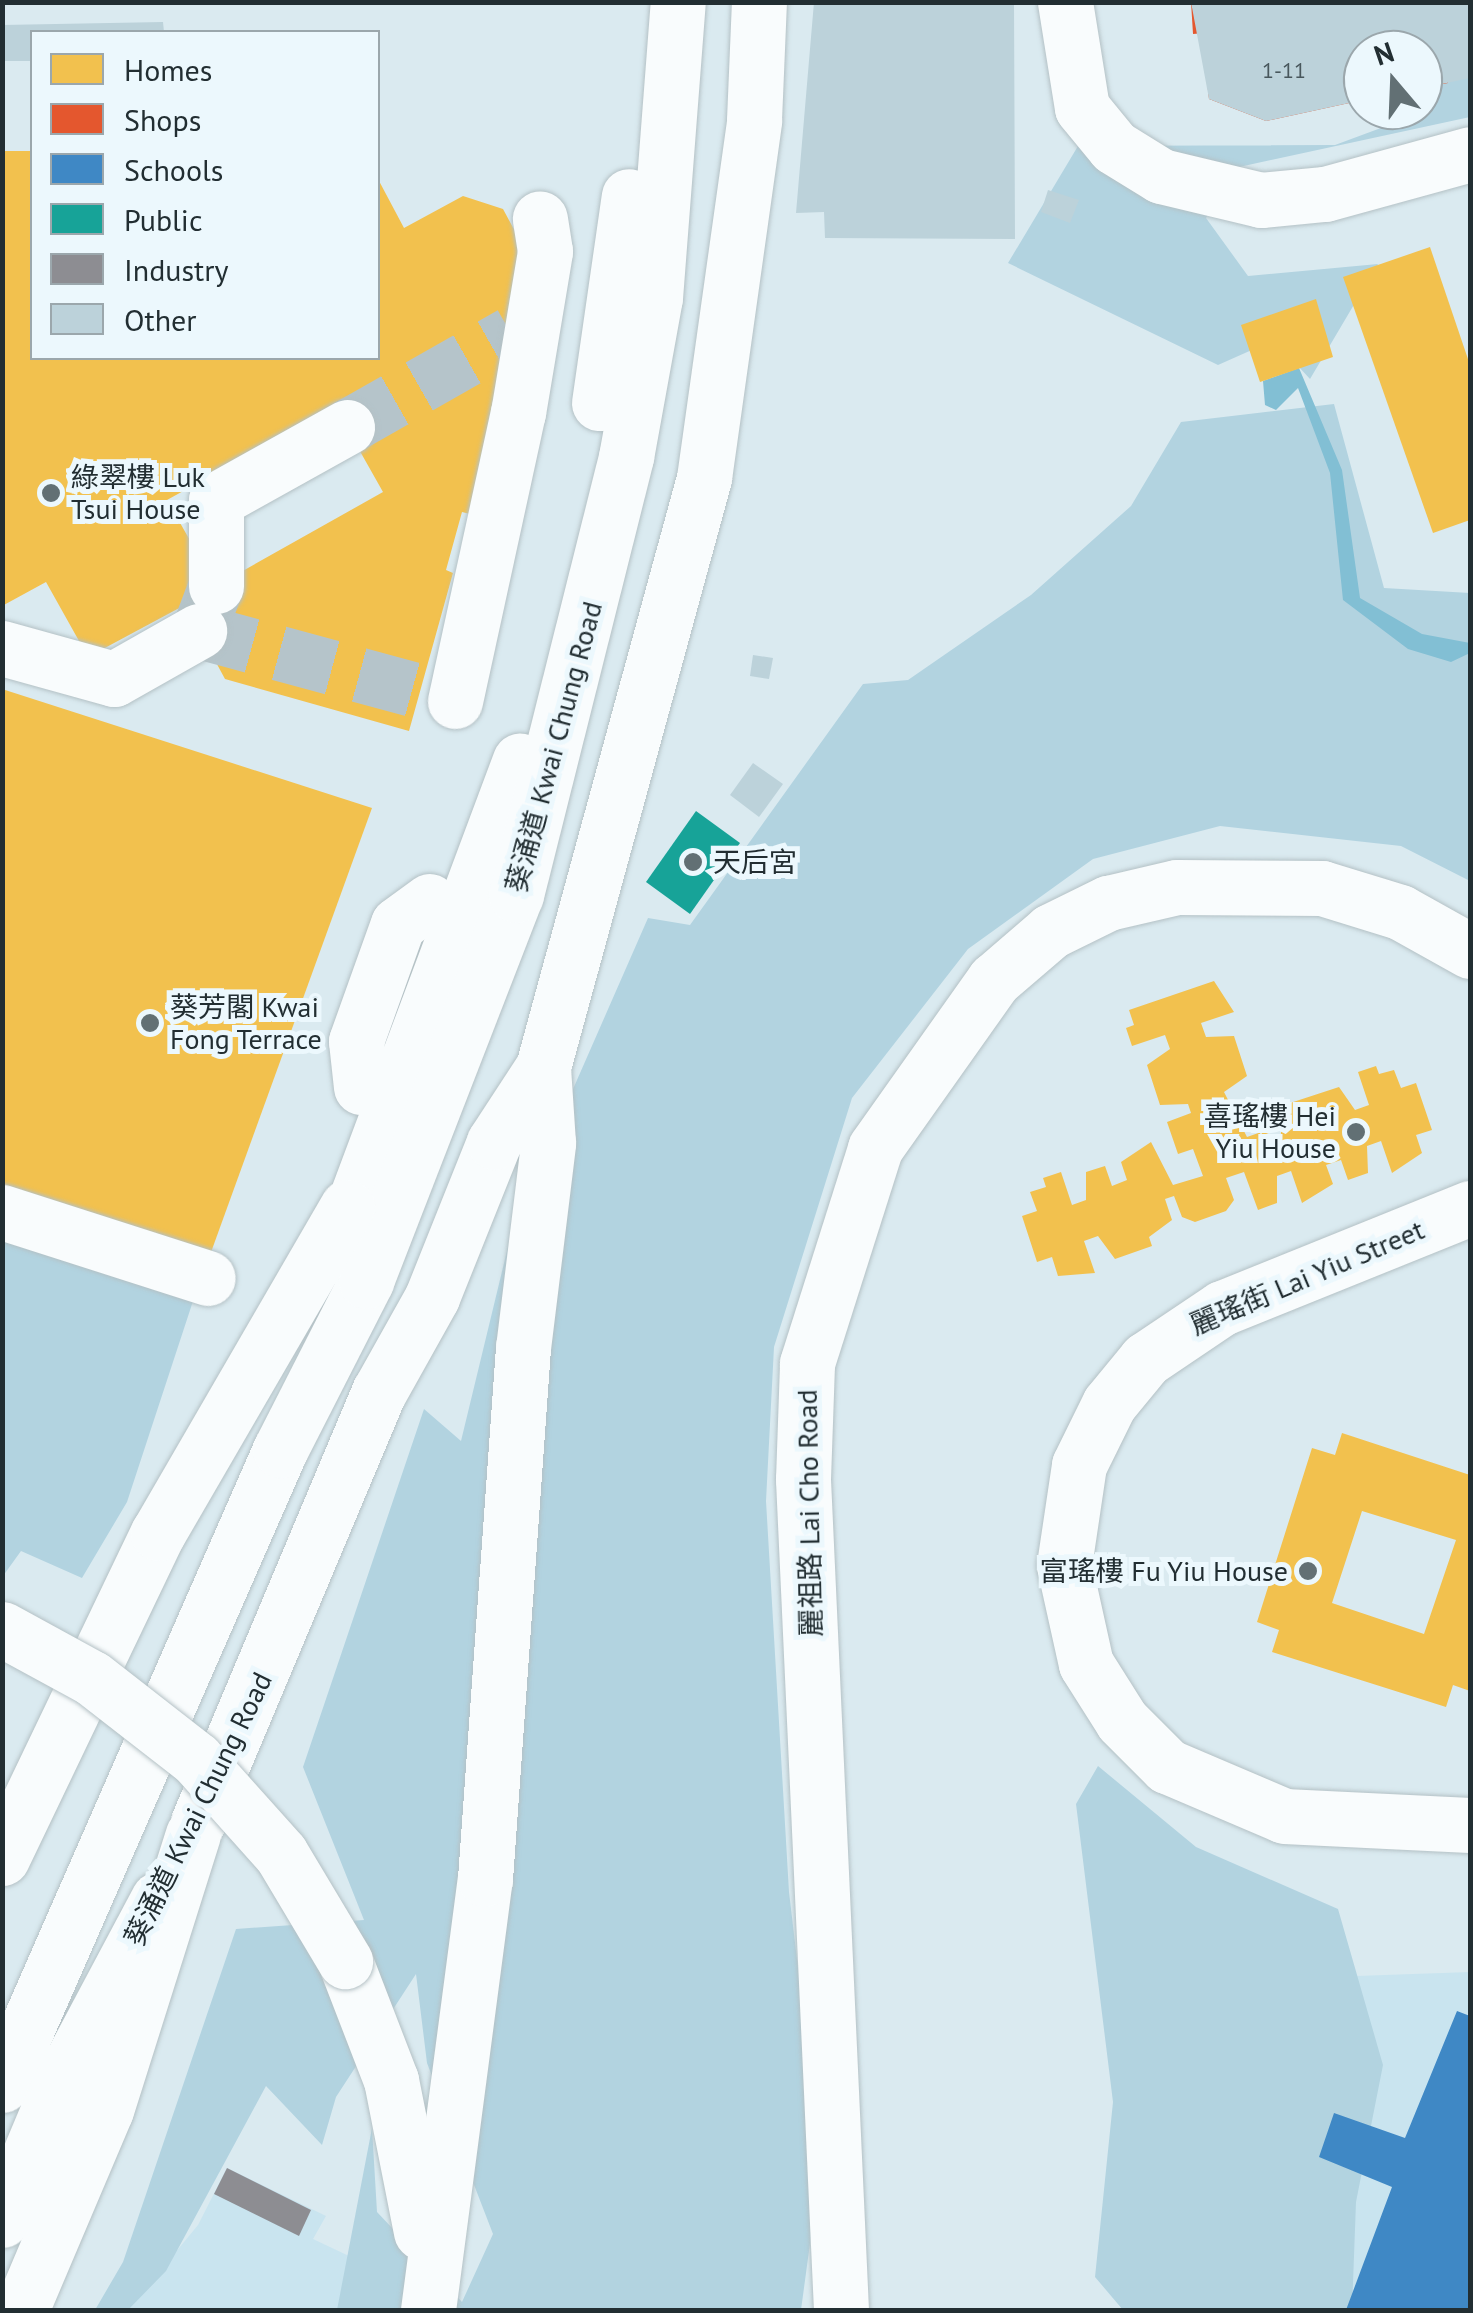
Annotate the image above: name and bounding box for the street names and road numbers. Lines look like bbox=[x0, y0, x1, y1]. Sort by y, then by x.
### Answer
street label: 葵涌道 Kwai Chung Road bbox=[499, 598, 609, 896]
street label: 麗瑤街 Lai Yiu Street bbox=[1185, 1212, 1429, 1342]
street label: 麗祖路 Lai Cho Road bbox=[790, 1389, 828, 1637]
street label: 葵涌道 Kwai Chung Road bbox=[117, 1667, 279, 1951]

